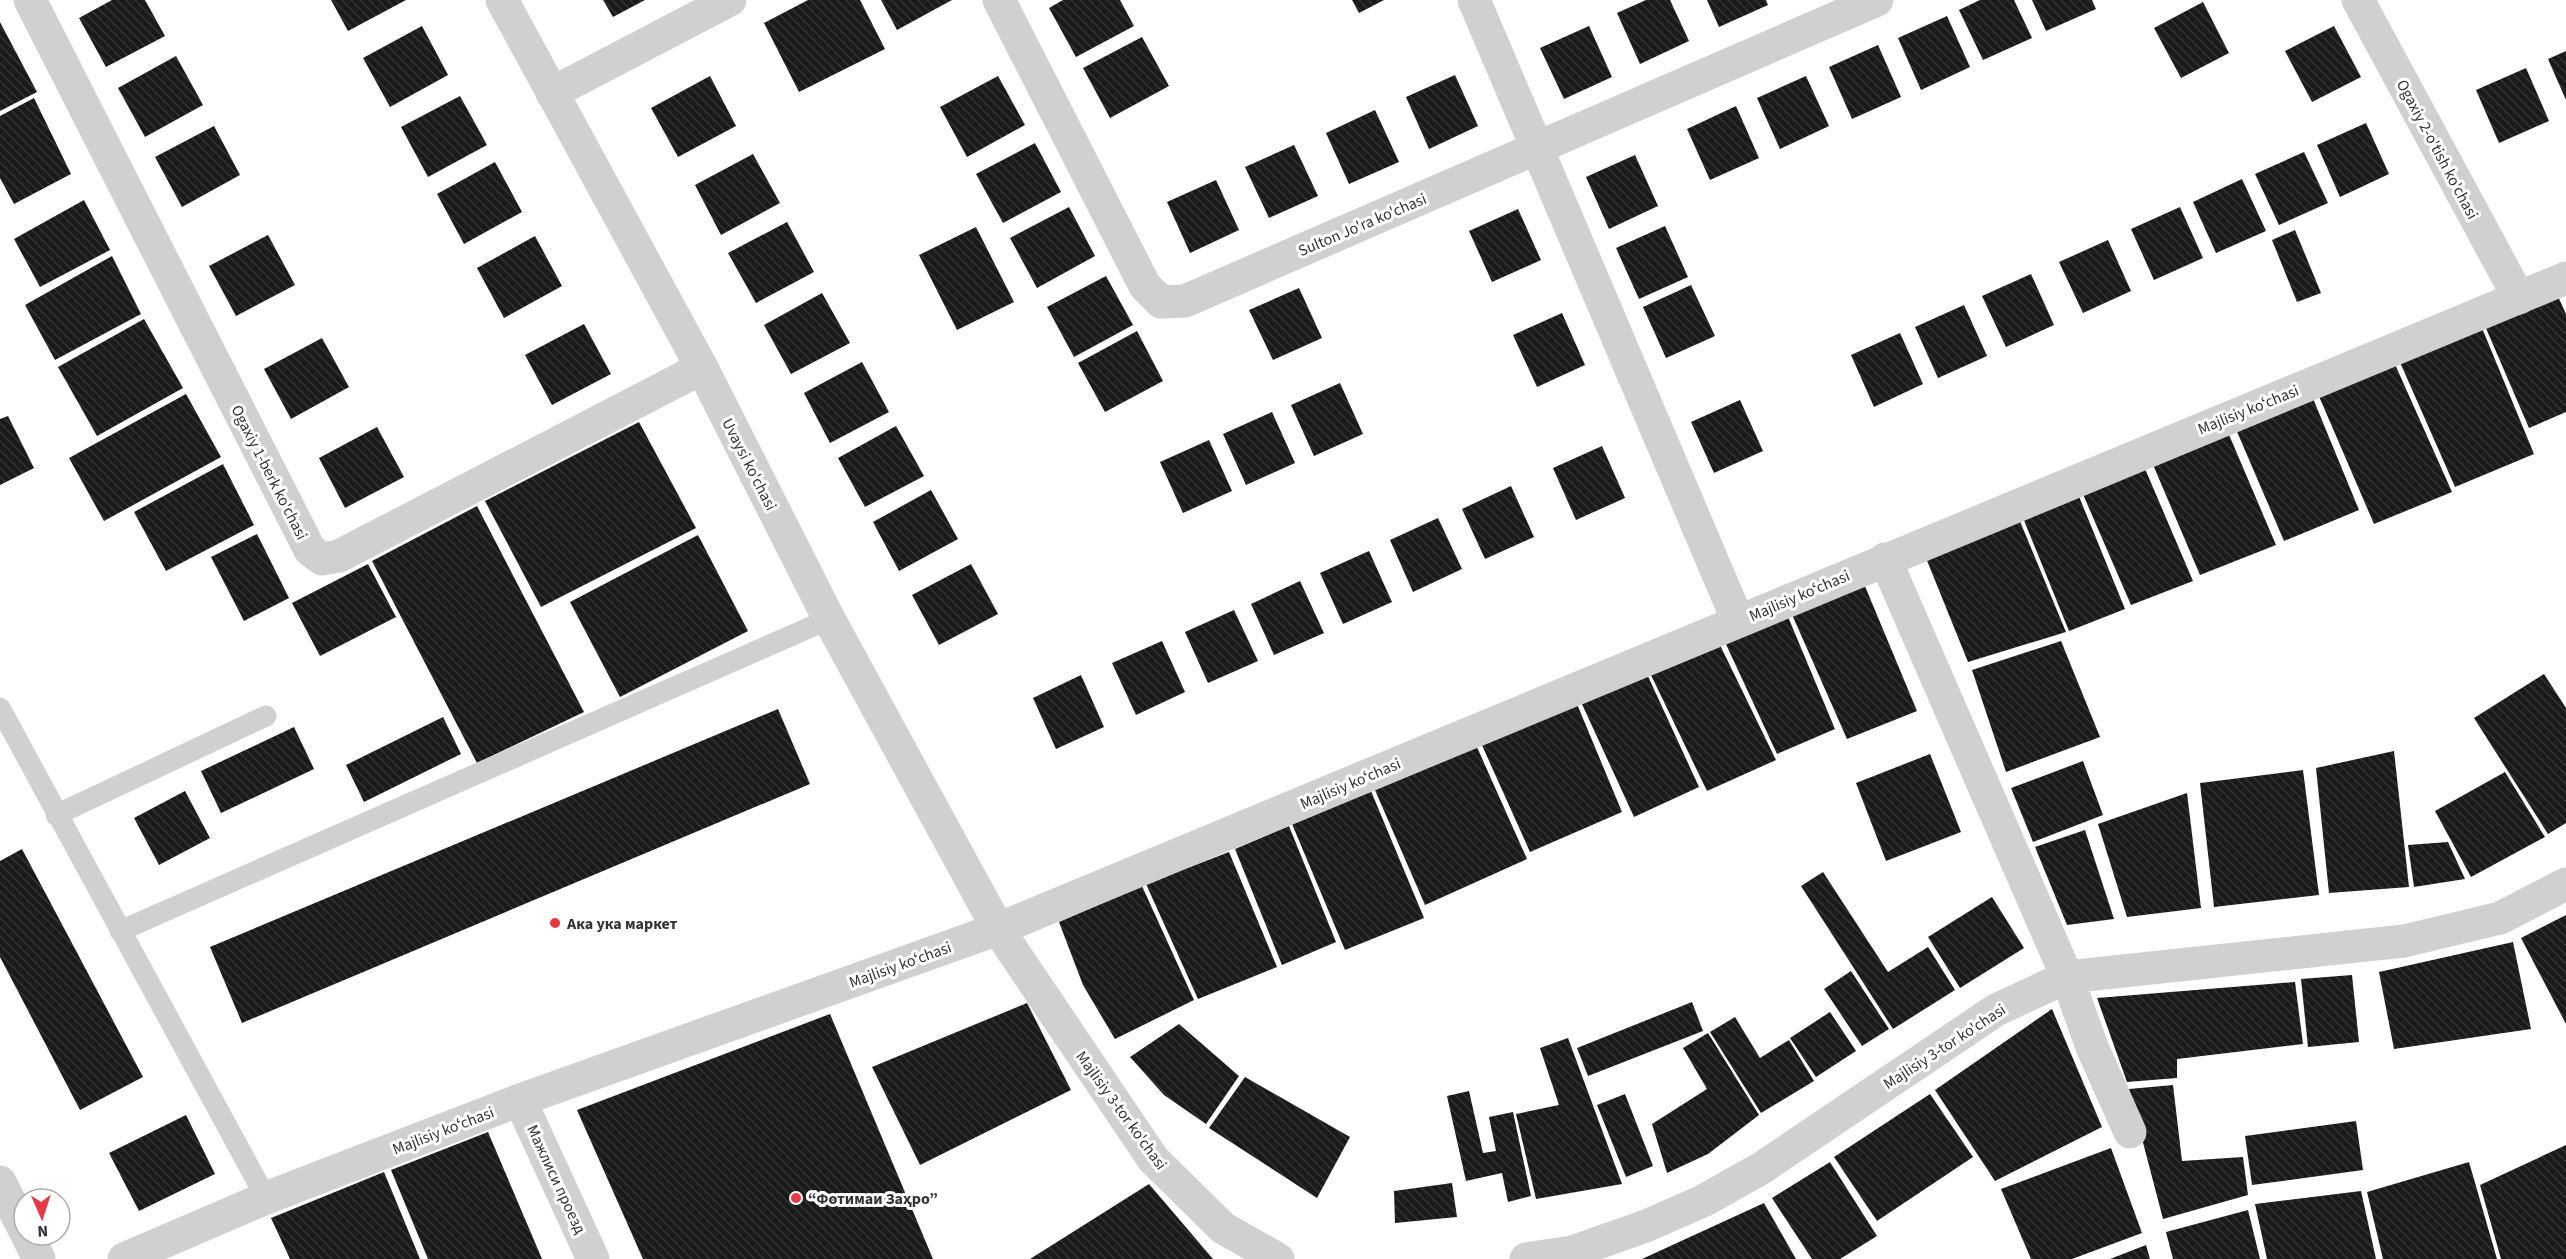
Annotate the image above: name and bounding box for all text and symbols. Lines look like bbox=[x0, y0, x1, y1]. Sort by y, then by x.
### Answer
street label: Ogaxiy 2-o'tish ko'chasi bbox=[2391, 76, 2483, 223]
street label: Sulton Jo'ra ko'chasi bbox=[1295, 188, 1430, 262]
street label: Majlisiy koʻchasi bbox=[2194, 380, 2302, 440]
street label: Ogaxiy 1-berk ko'chasi bbox=[226, 401, 313, 544]
street label: Uvaysi ko'chasi bbox=[716, 414, 782, 514]
street label: Majlisiy koʻchasi bbox=[1746, 565, 1853, 627]
street label: Majlisiy koʻchasi bbox=[1297, 753, 1404, 815]
place label: Ака ука маркет bbox=[566, 913, 678, 935]
marker: Ака ука маркет bbox=[548, 916, 562, 930]
street label: Majlisiy koʻchasi bbox=[846, 936, 955, 994]
street label: Majlisiy 3-tor ko'chasi bbox=[1879, 999, 2010, 1095]
street label: Majlisiy 3-tor ko'chasi bbox=[1071, 1047, 1172, 1175]
street label: Majlisiy koʻchasi bbox=[389, 1101, 497, 1160]
street label: Мажлиси проезд bbox=[521, 1121, 591, 1238]
north arrow bbox=[12, 1187, 72, 1247]
place label: “Фотимаи Заҳро” bbox=[808, 1188, 938, 1210]
marker: “Фотимаи Заҳро” bbox=[789, 1191, 803, 1205]
text: N bbox=[37, 1220, 49, 1242]

